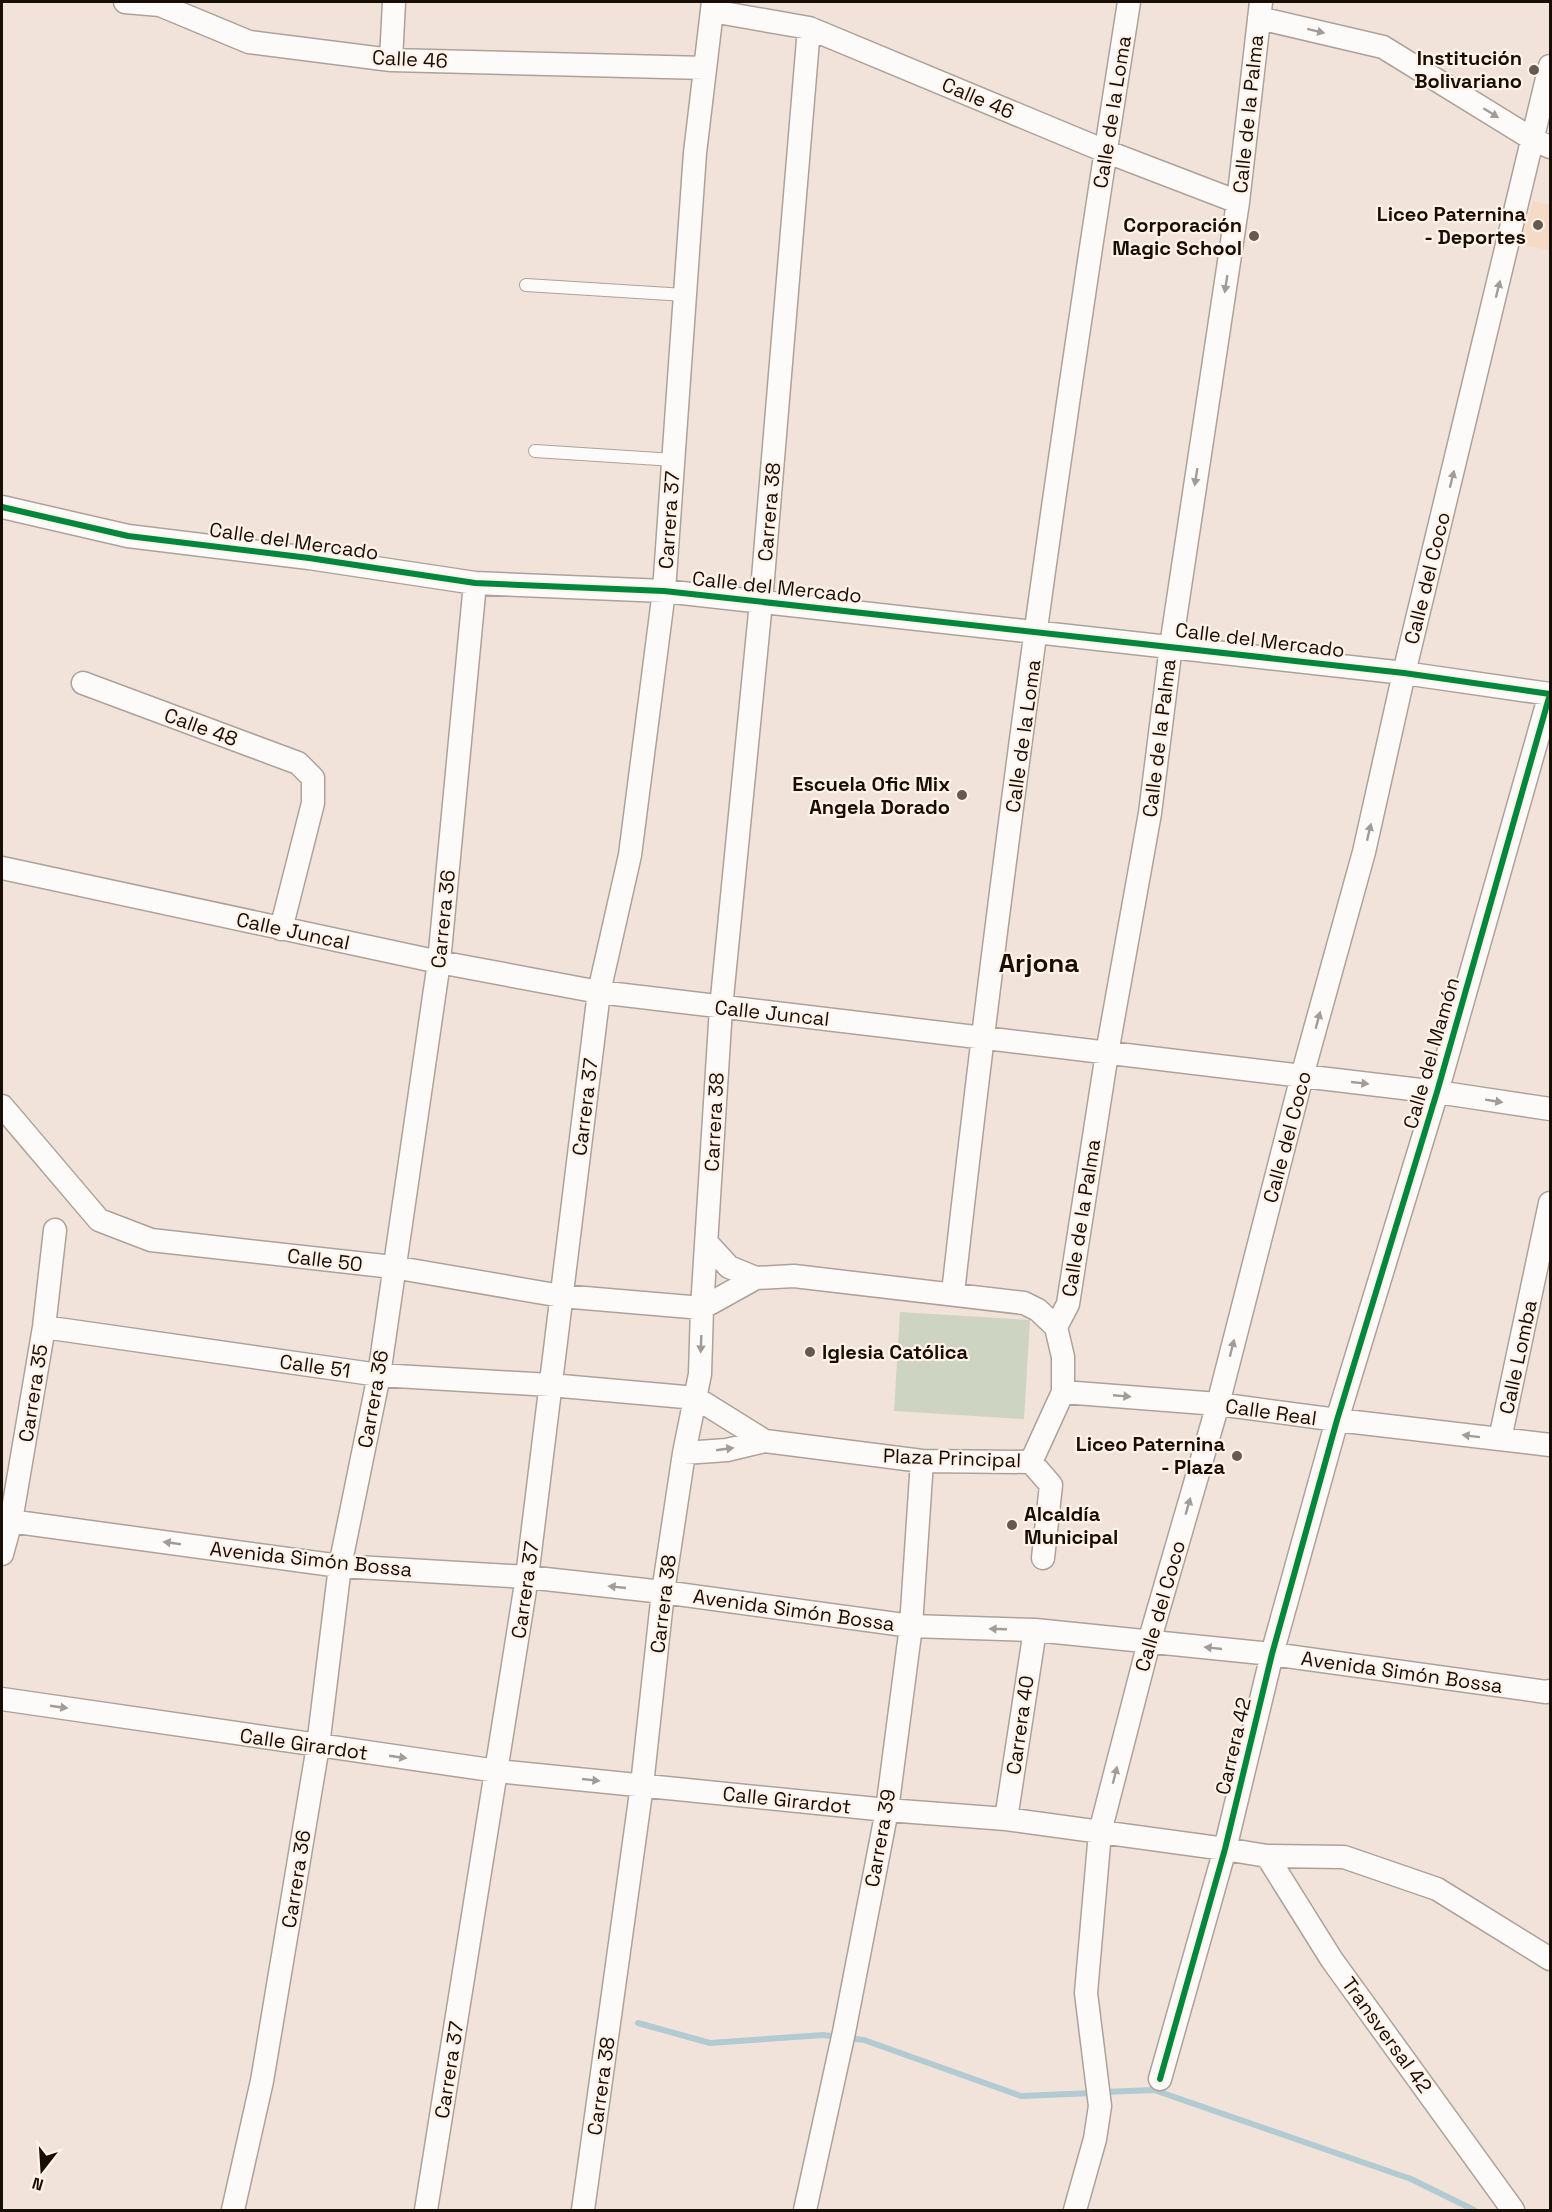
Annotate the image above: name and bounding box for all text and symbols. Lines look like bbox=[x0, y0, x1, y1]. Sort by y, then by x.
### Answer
one-way arrow bbox=[1307, 27, 1325, 37]
street label: Calle de la Palma bbox=[1227, 33, 1269, 195]
street label: Calle de la Loma bbox=[1087, 34, 1137, 190]
street label: Calle 46 bbox=[371, 44, 449, 74]
place label: Institución Bolivariano bbox=[1414, 45, 1522, 94]
marker: Institución Bolivariano bbox=[1527, 63, 1541, 77]
street label: Calle 46 bbox=[938, 71, 1018, 125]
one-way arrow bbox=[1483, 107, 1499, 118]
place label: Liceo Paternina - Deportes bbox=[1377, 201, 1526, 250]
place label: Corporación Magic School bbox=[1112, 212, 1242, 261]
marker: Liceo Paternina - Deportes bbox=[1531, 218, 1545, 232]
marker: Corporación Magic School bbox=[1247, 229, 1261, 243]
one-way arrow bbox=[1221, 275, 1230, 294]
one-way arrow bbox=[1493, 280, 1503, 298]
street label: Carrera 38 bbox=[752, 461, 786, 563]
one-way arrow bbox=[1192, 467, 1201, 486]
one-way arrow bbox=[1447, 469, 1457, 488]
street label: Carrera 37 bbox=[653, 470, 685, 570]
street label: Calle del Coco bbox=[1398, 509, 1456, 647]
street label: Calle del Mercado bbox=[208, 516, 380, 566]
street label: Calle del Mercado bbox=[691, 565, 863, 609]
street label: Calle del Mercado bbox=[1174, 617, 1346, 663]
street label: Calle de la Palma bbox=[1136, 657, 1182, 819]
street label: Calle de la Loma bbox=[999, 658, 1047, 814]
street label: Calle 48 bbox=[161, 702, 241, 752]
place label: Escuela Ofic Mix Angela Dorado bbox=[792, 771, 950, 820]
marker: Escuela Ofic Mix Angela Dorado bbox=[955, 788, 969, 802]
one-way arrow bbox=[1364, 823, 1374, 841]
street label: Carrera 36 bbox=[425, 868, 461, 970]
street label: Calle Juncal bbox=[234, 906, 352, 956]
district label: Arjona bbox=[999, 946, 1079, 980]
street label: Calle del Mamón bbox=[1397, 974, 1465, 1132]
street label: Calle Juncal bbox=[713, 994, 831, 1032]
one-way arrow bbox=[1314, 1011, 1323, 1029]
street label: Carrera 37 bbox=[566, 1057, 604, 1157]
street label: Calle del Coco bbox=[1257, 1068, 1317, 1206]
street label: Carrera 38 bbox=[698, 1072, 730, 1172]
one-way arrow bbox=[1351, 1078, 1370, 1088]
one-way arrow bbox=[1485, 1096, 1504, 1105]
street label: Calle de la Palma bbox=[1056, 1137, 1106, 1299]
street label: Calle 50 bbox=[286, 1242, 364, 1278]
street label: Calle Lomba bbox=[1493, 1298, 1543, 1416]
one-way arrow bbox=[696, 1334, 706, 1353]
one-way arrow bbox=[1228, 1338, 1238, 1357]
place label: Iglesia Católica bbox=[822, 1339, 968, 1365]
street label: Carrera 35 bbox=[12, 1342, 54, 1444]
marker: Iglesia Católica bbox=[803, 1345, 817, 1359]
street label: Calle 51 bbox=[278, 1348, 352, 1384]
street label: Carrera 36 bbox=[352, 1348, 394, 1450]
one-way arrow bbox=[1112, 1392, 1131, 1401]
street label: Calle Real bbox=[1224, 1393, 1318, 1431]
place label: Liceo Paternina - Plaza bbox=[1076, 1431, 1225, 1480]
one-way arrow bbox=[1462, 1431, 1481, 1441]
street label: Plaza Principal bbox=[882, 1443, 1022, 1473]
one-way arrow bbox=[716, 1445, 735, 1454]
marker: Liceo Paternina - Plaza bbox=[1230, 1449, 1244, 1463]
one-way arrow bbox=[1184, 1497, 1193, 1515]
place label: Alcaldía Municipal bbox=[1024, 1501, 1118, 1550]
marker: Alcaldía Municipal bbox=[1005, 1518, 1019, 1532]
street label: Avenida Simón Bossa bbox=[209, 1535, 413, 1583]
street label: Calle del Coco bbox=[1129, 1537, 1191, 1675]
one-way arrow bbox=[163, 1539, 182, 1548]
street label: Carrera 37 bbox=[505, 1540, 545, 1640]
street label: Carrera 38 bbox=[644, 1553, 682, 1655]
one-way arrow bbox=[607, 1583, 626, 1592]
street label: Avenida Simón Bossa bbox=[692, 1583, 896, 1637]
one-way arrow bbox=[989, 1624, 1008, 1633]
one-way arrow bbox=[1204, 1643, 1223, 1653]
street label: Avenida Simón Bossa bbox=[1300, 1645, 1504, 1699]
street label: Carrera 40 bbox=[1000, 1674, 1040, 1776]
street label: Carrera 42 bbox=[1209, 1695, 1257, 1797]
one-way arrow bbox=[50, 1703, 69, 1712]
street label: Calle Girardot bbox=[238, 1722, 370, 1766]
one-way arrow bbox=[388, 1753, 407, 1762]
one-way arrow bbox=[1110, 1766, 1120, 1784]
one-way arrow bbox=[582, 1775, 601, 1785]
street label: Calle Girardot bbox=[721, 1780, 853, 1820]
street label: Carrera 39 bbox=[859, 1787, 901, 1889]
street label: Carrera 36 bbox=[275, 1828, 317, 1930]
street label: Transversal 42 bbox=[1336, 1972, 1438, 2098]
street label: Carrera 37 bbox=[428, 2020, 470, 2120]
street label: Carrera 38 bbox=[581, 2035, 621, 2137]
north arrow bbox=[12, 2140, 72, 2200]
text: N bbox=[30, 2172, 46, 2195]

